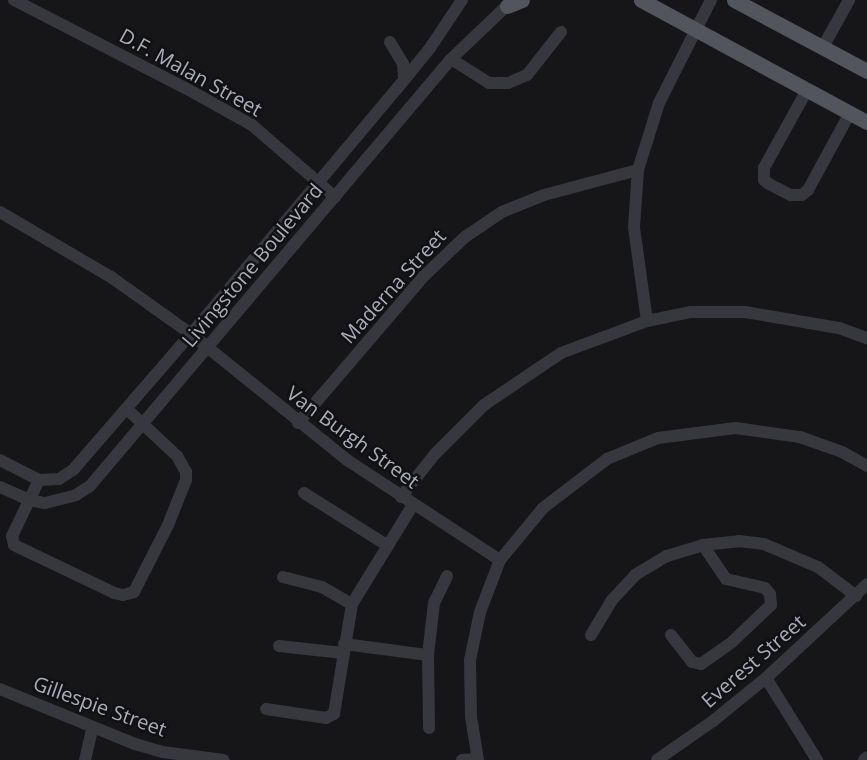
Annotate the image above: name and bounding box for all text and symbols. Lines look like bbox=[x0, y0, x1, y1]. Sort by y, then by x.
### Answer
street label: D.F. Malan Street bbox=[116, 23, 266, 121]
street label: Livingstone Boulevard bbox=[177, 178, 327, 352]
street label: Maderna Street bbox=[336, 224, 450, 348]
street label: Van Burgh Street bbox=[282, 381, 424, 493]
street label: Everest Street bbox=[696, 609, 810, 713]
street label: Gillespie Street bbox=[30, 671, 170, 741]

